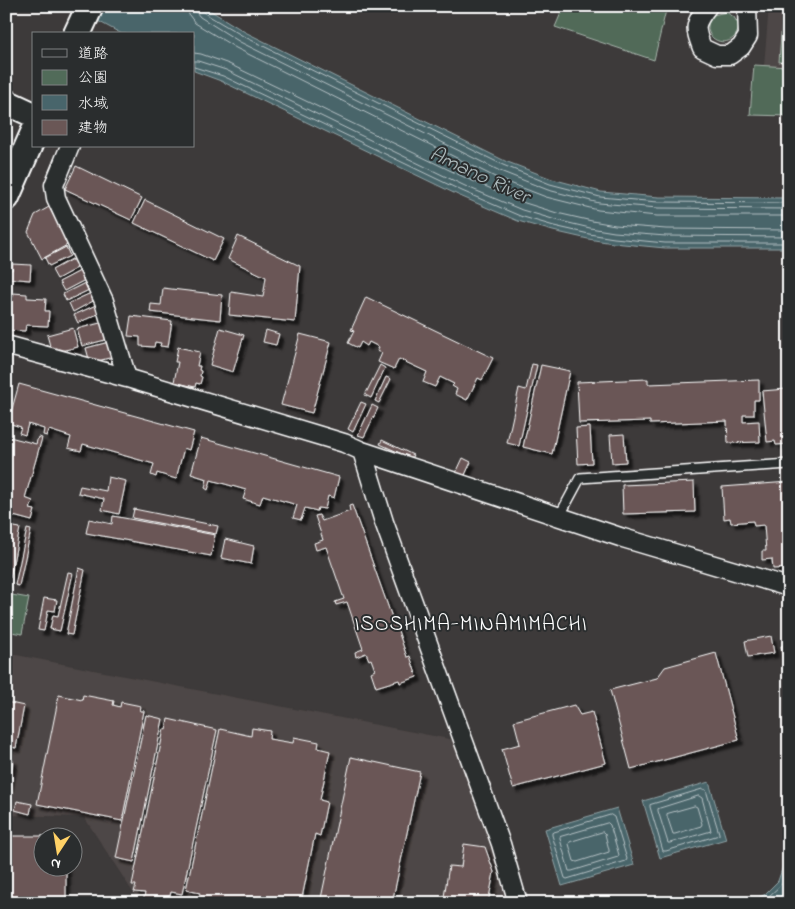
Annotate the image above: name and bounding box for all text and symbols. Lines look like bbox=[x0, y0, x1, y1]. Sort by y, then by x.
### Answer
legend bbox=[32, 32, 195, 148]
text: 道路 bbox=[78, 43, 108, 65]
text: 公園 bbox=[78, 67, 108, 89]
text: 水域 bbox=[78, 93, 108, 115]
text: 建物 bbox=[78, 117, 108, 139]
water label: Amano River bbox=[424, 140, 536, 213]
district label: ISOSHIMA-MINAMIMACHI bbox=[354, 610, 588, 640]
north arrow bbox=[32, 826, 82, 876]
text: N bbox=[49, 852, 62, 875]

